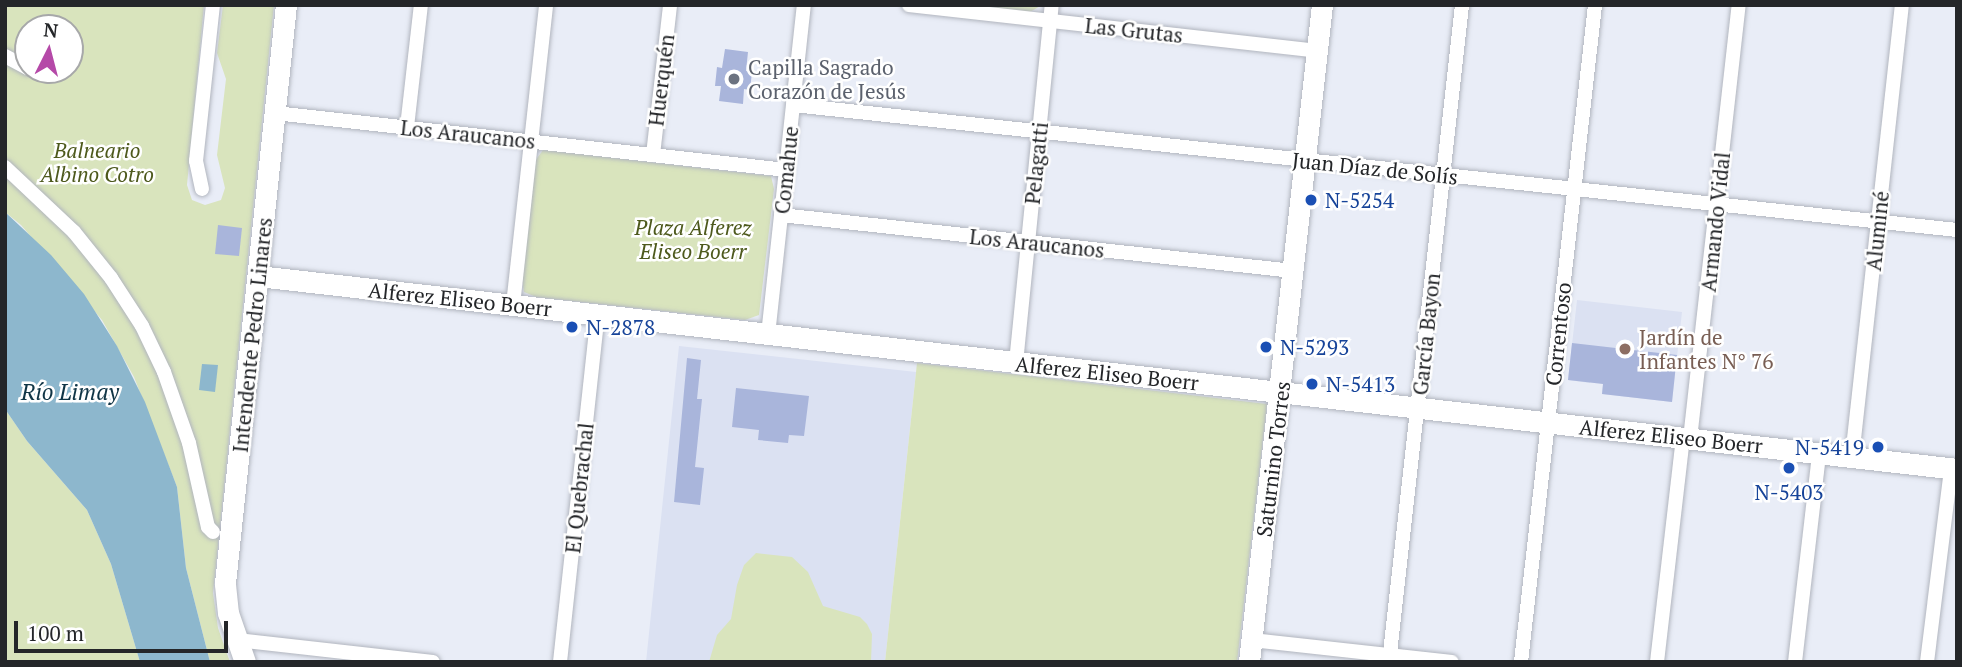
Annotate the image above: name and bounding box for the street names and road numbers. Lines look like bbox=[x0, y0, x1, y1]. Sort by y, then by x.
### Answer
street label: Las Grutas bbox=[1084, 12, 1184, 48]
street label: Huerquén bbox=[643, 33, 679, 127]
street label: Los Araucanos bbox=[399, 114, 537, 154]
street label: Pelagatti bbox=[1019, 120, 1053, 206]
street label: Comahue bbox=[769, 125, 803, 215]
street label: Juan Díaz de Solís bbox=[1291, 147, 1459, 189]
street label: Armando Vidal bbox=[1695, 150, 1735, 294]
street label: Aluminé bbox=[1860, 190, 1894, 272]
street label: Intendente Pedro Linares bbox=[227, 216, 277, 454]
street label: Los Araucanos bbox=[968, 223, 1106, 263]
street label: García Bayon bbox=[1407, 272, 1445, 396]
street label: Alferez Eliseo Boerr bbox=[367, 277, 553, 321]
street label: Correntoso bbox=[1540, 281, 1576, 387]
street label: Alferez Eliseo Boerr bbox=[1014, 351, 1200, 395]
street label: Saturnino Torres bbox=[1251, 380, 1295, 538]
street label: Alferez Eliseo Boerr bbox=[1578, 414, 1764, 458]
street label: El Quebrachal bbox=[560, 422, 598, 554]

